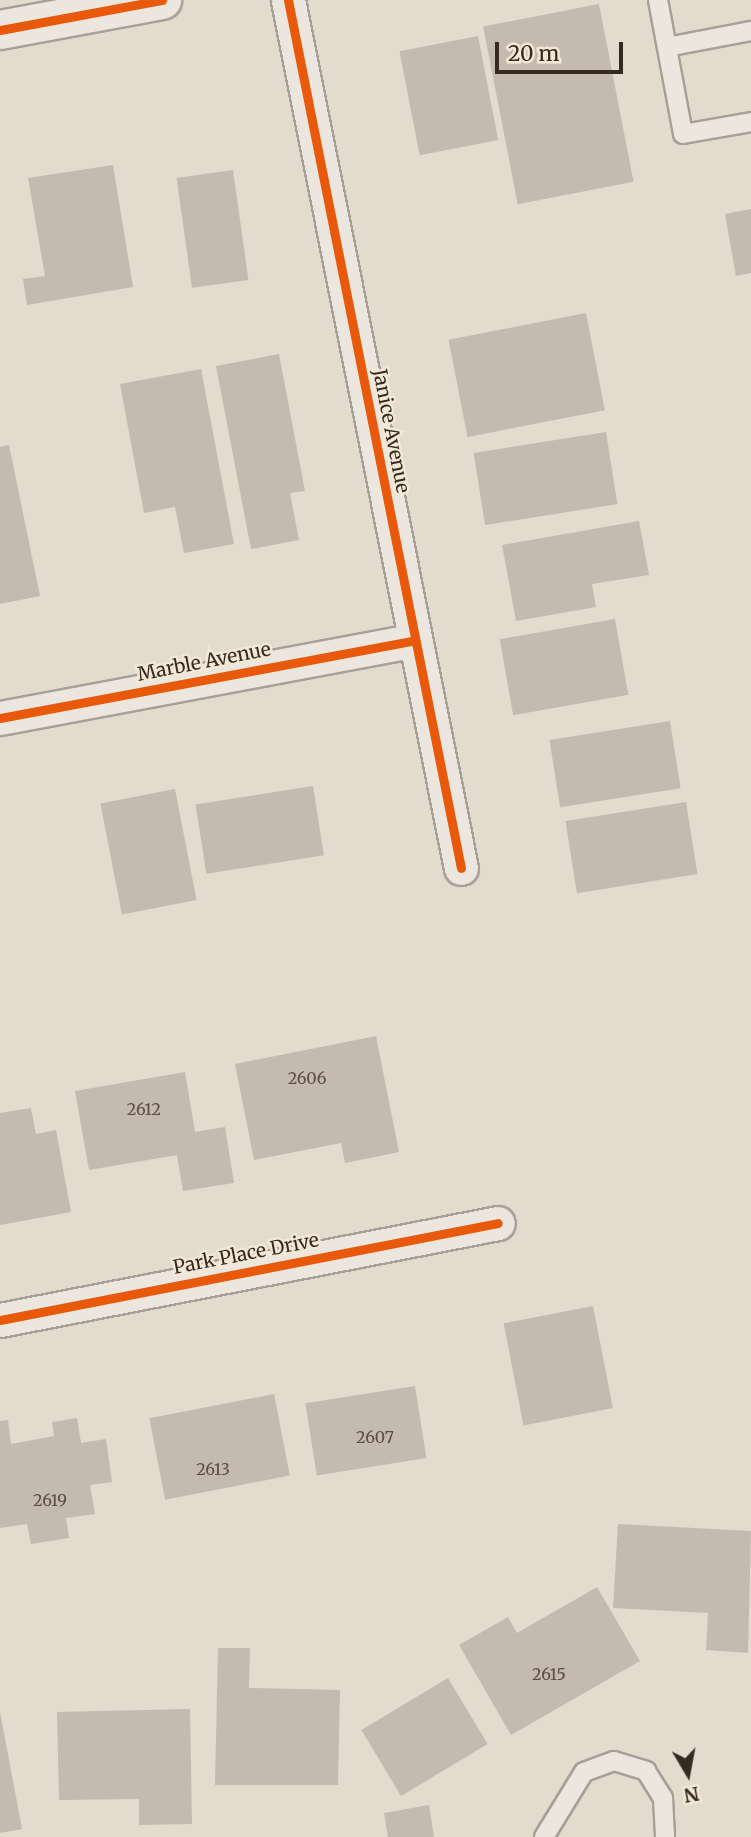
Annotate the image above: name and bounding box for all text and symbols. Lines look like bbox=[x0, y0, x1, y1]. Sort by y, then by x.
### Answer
scale bar bbox=[499, 28, 627, 72]
text: 20 m bbox=[508, 40, 559, 67]
street label: Janice Avenue bbox=[368, 367, 414, 495]
street label: Marble Avenue bbox=[135, 638, 273, 686]
house number: 2606 bbox=[288, 1068, 326, 1088]
house number: 2612 bbox=[127, 1099, 161, 1119]
street label: Park Place Drive bbox=[171, 1229, 321, 1279]
house number: 2607 bbox=[356, 1427, 394, 1447]
house number: 2613 bbox=[196, 1459, 230, 1479]
house number: 2619 bbox=[33, 1490, 67, 1510]
house number: 2615 bbox=[532, 1664, 566, 1684]
north arrow bbox=[653, 1739, 723, 1809]
text: N bbox=[682, 1782, 701, 1808]

